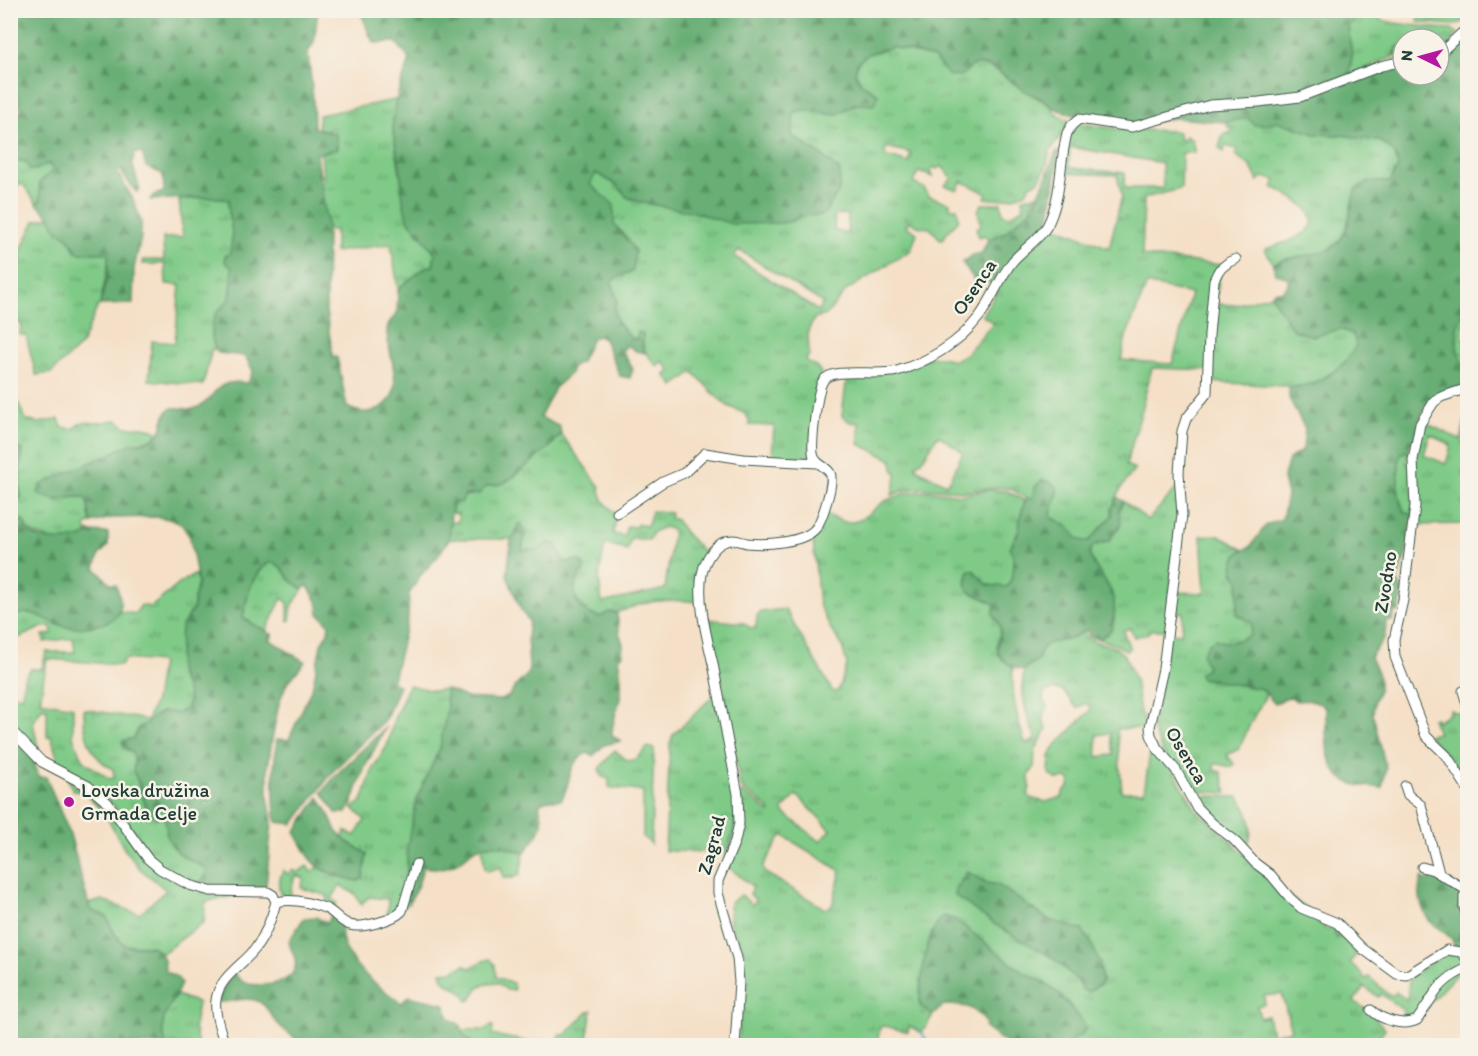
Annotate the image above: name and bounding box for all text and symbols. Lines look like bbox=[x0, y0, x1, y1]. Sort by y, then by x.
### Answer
north arrow bbox=[1391, 27, 1451, 87]
text: N bbox=[1397, 50, 1416, 62]
street label: Osenca bbox=[946, 254, 1002, 320]
street label: Zvodno bbox=[1368, 549, 1402, 615]
street label: Osenca bbox=[1161, 722, 1214, 788]
place label: Lovska družina Grmada Celje bbox=[81, 778, 210, 825]
marker: Lovska družina Grmada Celje bbox=[62, 795, 76, 809]
street label: Zagrad bbox=[692, 813, 730, 877]

